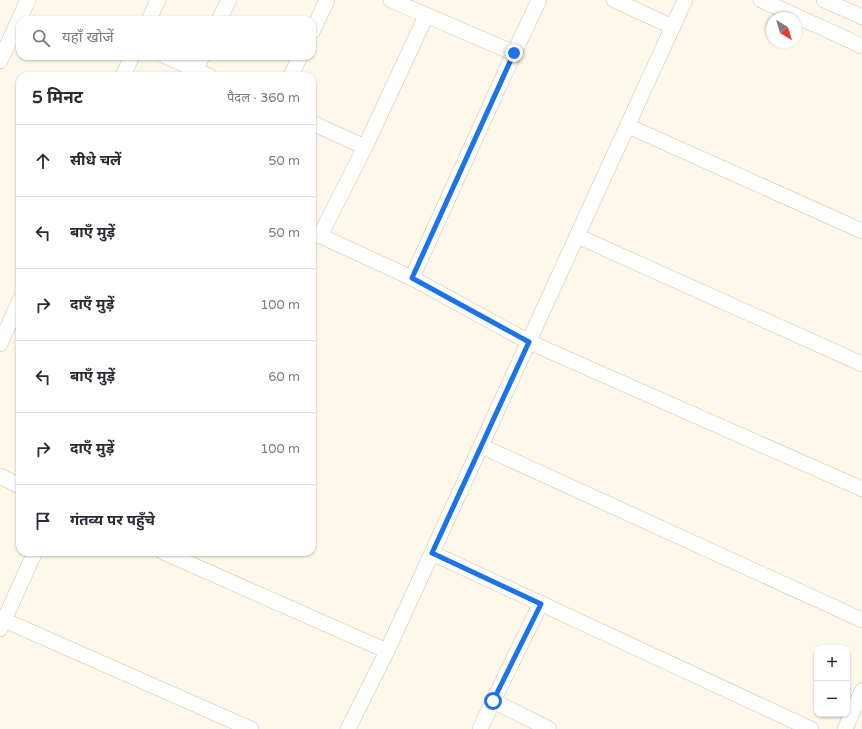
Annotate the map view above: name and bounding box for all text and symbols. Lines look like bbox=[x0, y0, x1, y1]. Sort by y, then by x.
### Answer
north arrow bbox=[766, 12, 802, 48]
search box bbox=[16, 16, 316, 60]
icon: search bbox=[30, 27, 52, 49]
text: यहाँ खोजें bbox=[62, 28, 114, 46]
route end bbox=[505, 44, 523, 62]
text: 5 मिनट bbox=[32, 87, 83, 108]
text: पैदल · 360 m bbox=[227, 90, 300, 106]
icon: ahead bbox=[32, 150, 54, 172]
text: सीधे चलें bbox=[70, 151, 121, 169]
text: 50 m bbox=[268, 153, 300, 169]
icon: left bbox=[32, 222, 54, 244]
text: बाएँ मुड़ें bbox=[70, 223, 115, 241]
text: 50 m bbox=[268, 225, 300, 241]
icon: right bbox=[32, 294, 54, 316]
text: दाएँ मुड़ें bbox=[70, 295, 114, 313]
text: 100 m bbox=[260, 297, 300, 313]
icon: left bbox=[32, 366, 54, 388]
text: बाएँ मुड़ें bbox=[70, 367, 115, 385]
text: 60 m bbox=[268, 369, 300, 385]
icon: right bbox=[32, 438, 54, 460]
text: दाएँ मुड़ें bbox=[70, 439, 114, 457]
text: 100 m bbox=[260, 441, 300, 457]
icon: arrive bbox=[32, 510, 54, 532]
text: गंतव्य पर पहुँचे bbox=[70, 511, 155, 529]
map controls bbox=[814, 645, 850, 717]
button: + bbox=[814, 645, 850, 681]
button: − bbox=[814, 681, 850, 717]
route start bbox=[484, 692, 502, 710]

